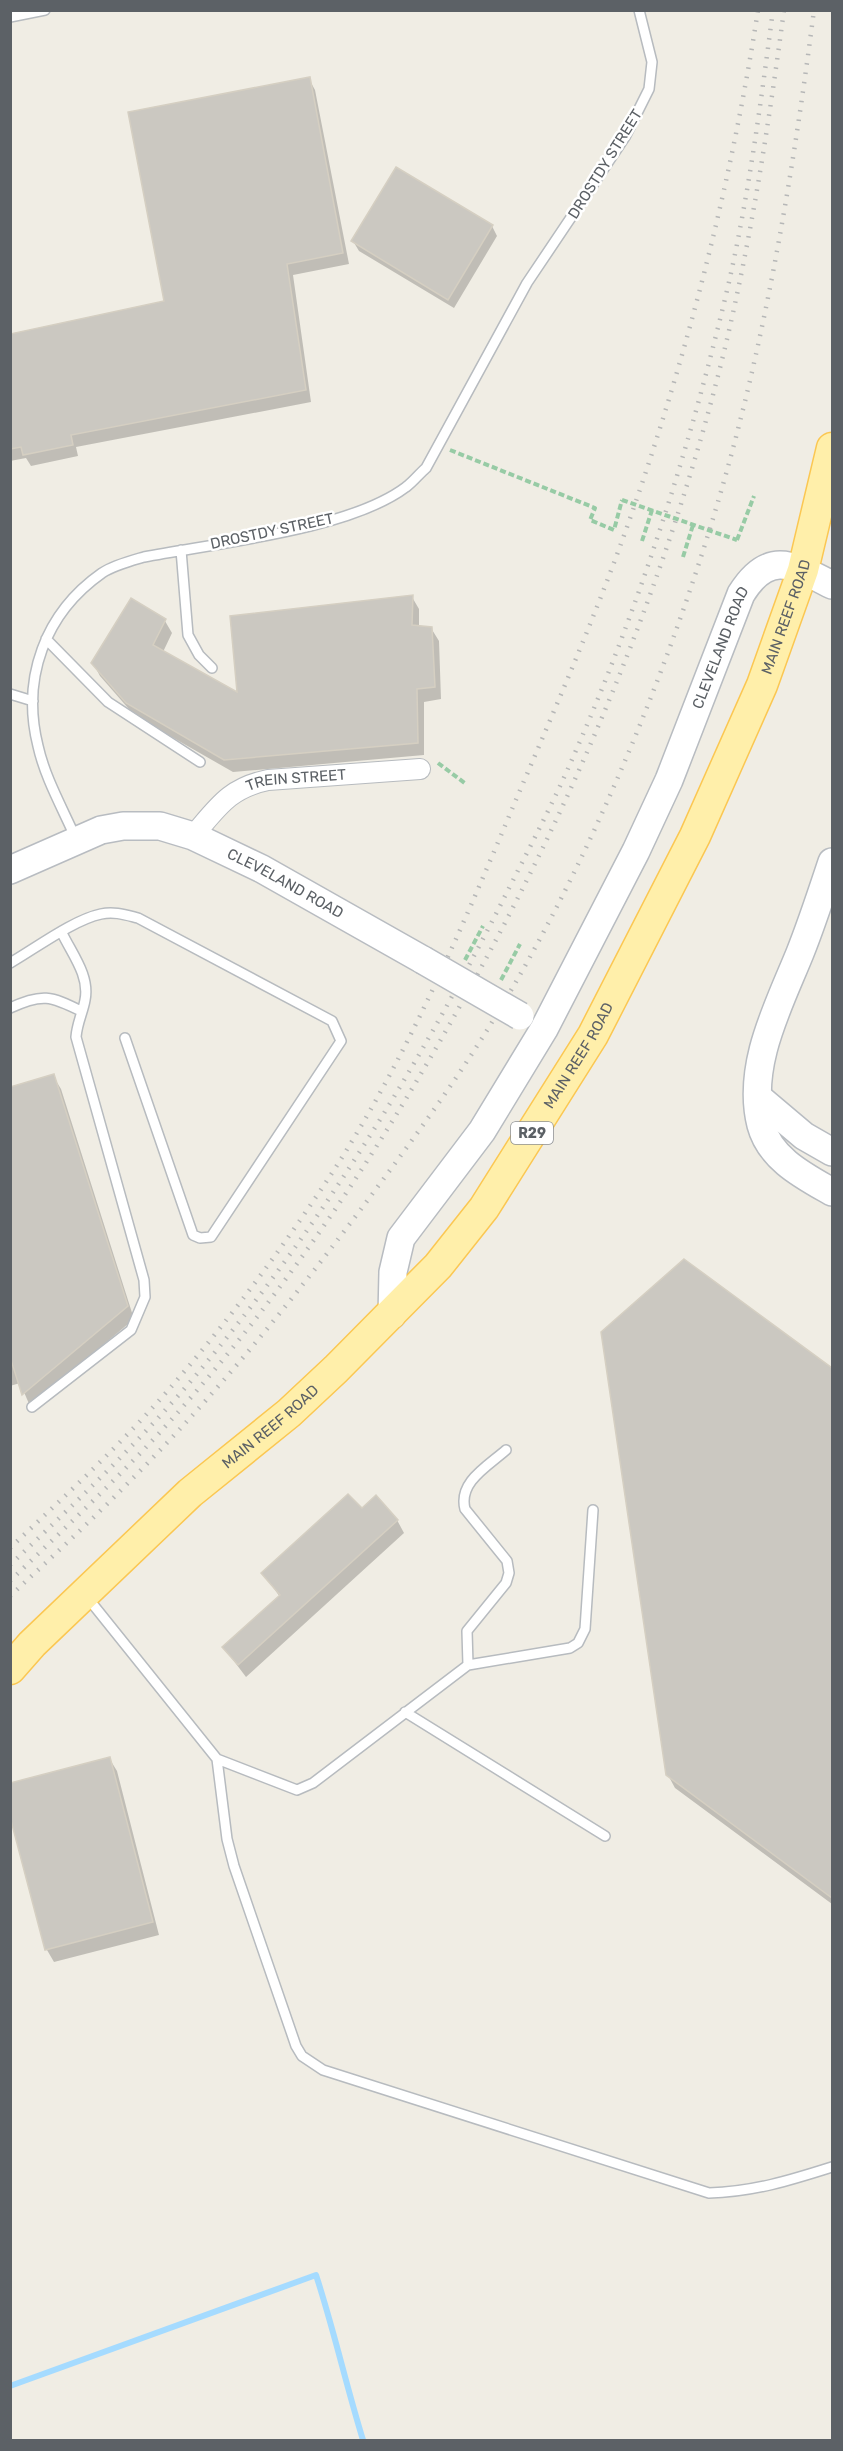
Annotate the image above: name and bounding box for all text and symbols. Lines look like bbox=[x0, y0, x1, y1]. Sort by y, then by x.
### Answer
street label: DROSTDY STREET bbox=[564, 106, 646, 222]
street label: DROSTDY STREET bbox=[209, 509, 336, 553]
street label: MAIN REEF ROAD bbox=[758, 558, 814, 677]
street label: CLEVELAND ROAD bbox=[688, 583, 752, 711]
street label: TREIN STREET bbox=[243, 765, 347, 795]
street label: CLEVELAND ROAD bbox=[224, 845, 347, 922]
street label: MAIN REEF ROAD bbox=[540, 999, 617, 1112]
road number: R29 bbox=[511, 1122, 553, 1144]
street label: MAIN REEF ROAD bbox=[218, 1381, 322, 1472]

